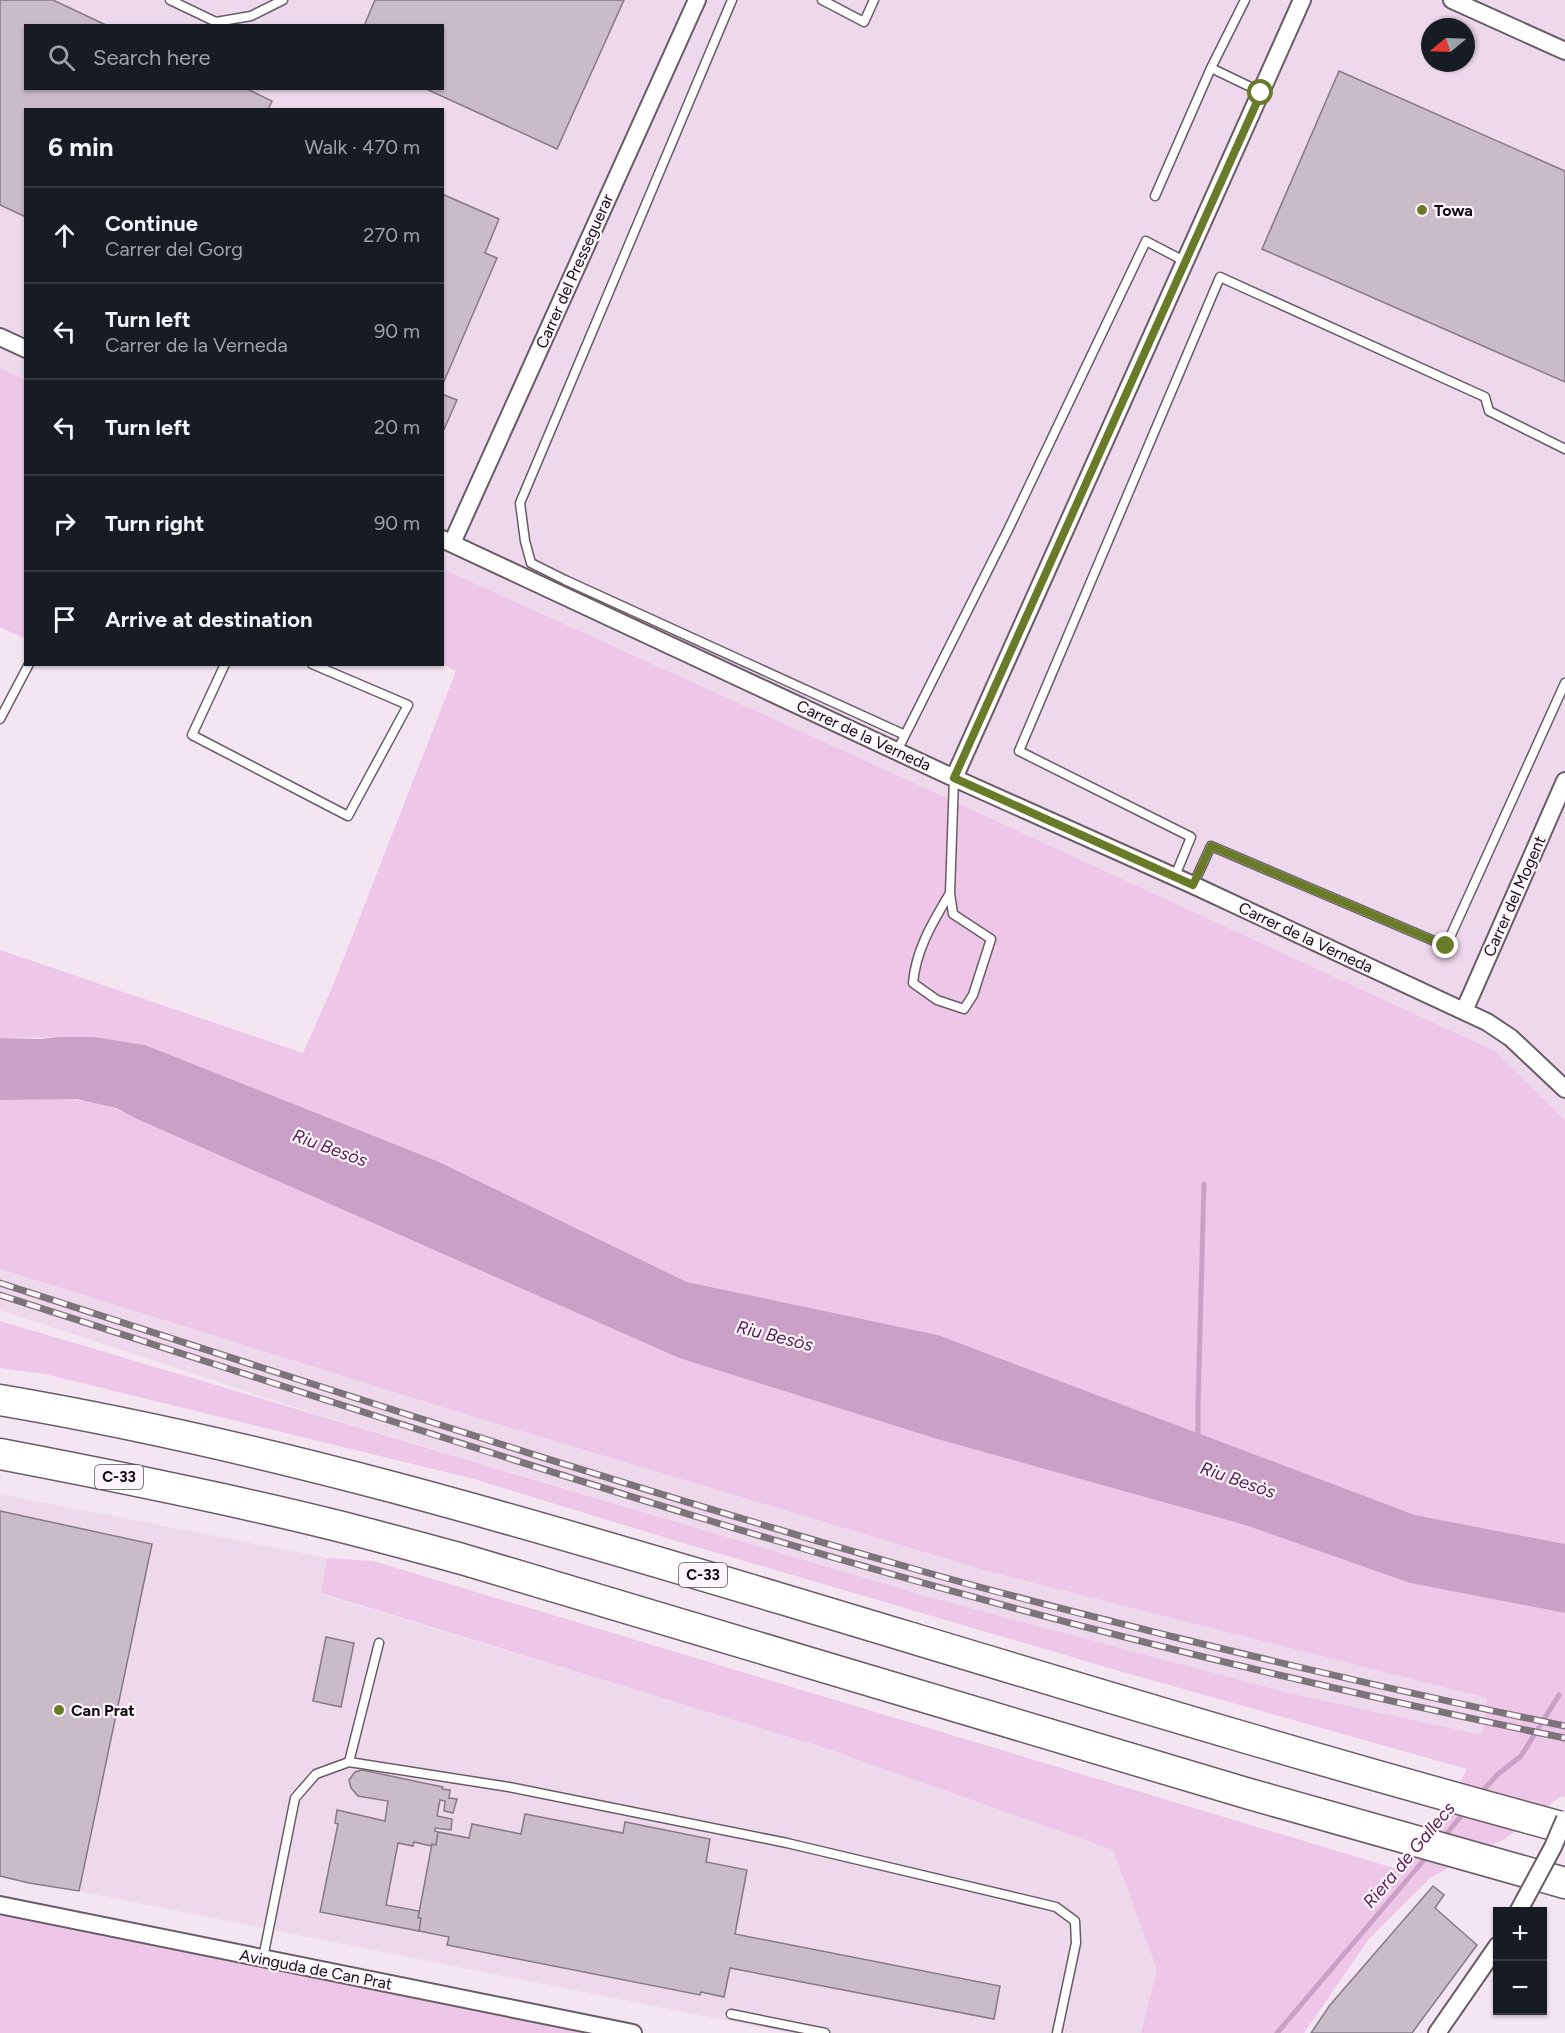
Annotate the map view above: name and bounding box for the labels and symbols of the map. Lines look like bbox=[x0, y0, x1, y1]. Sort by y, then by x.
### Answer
north arrow bbox=[1421, 18, 1475, 72]
route start bbox=[1247, 79, 1273, 105]
street label: Carrer del Presseguerar bbox=[532, 190, 617, 351]
place label: Towa bbox=[1434, 201, 1473, 220]
marker: Towa bbox=[1415, 203, 1429, 217]
street label: Carrer de la Verneda bbox=[794, 696, 934, 775]
street label: Carrer del Mogent bbox=[1479, 833, 1550, 960]
street label: Carrer de la Verneda bbox=[1236, 898, 1376, 977]
route end bbox=[1432, 932, 1458, 958]
water label: Riu Besòs bbox=[290, 1124, 371, 1172]
water label: Riu Besòs bbox=[734, 1316, 816, 1356]
water label: Riu Besòs bbox=[1197, 1457, 1279, 1503]
road number: C-33 bbox=[95, 1465, 143, 1489]
road number: C-33 bbox=[679, 1563, 727, 1587]
place label: Can Prat bbox=[71, 1701, 135, 1720]
marker: Can Prat bbox=[52, 1703, 66, 1717]
water label: Riera de Gallecs bbox=[1358, 1797, 1460, 1912]
street label: Avinguda de Can Prat bbox=[238, 1945, 394, 1994]

